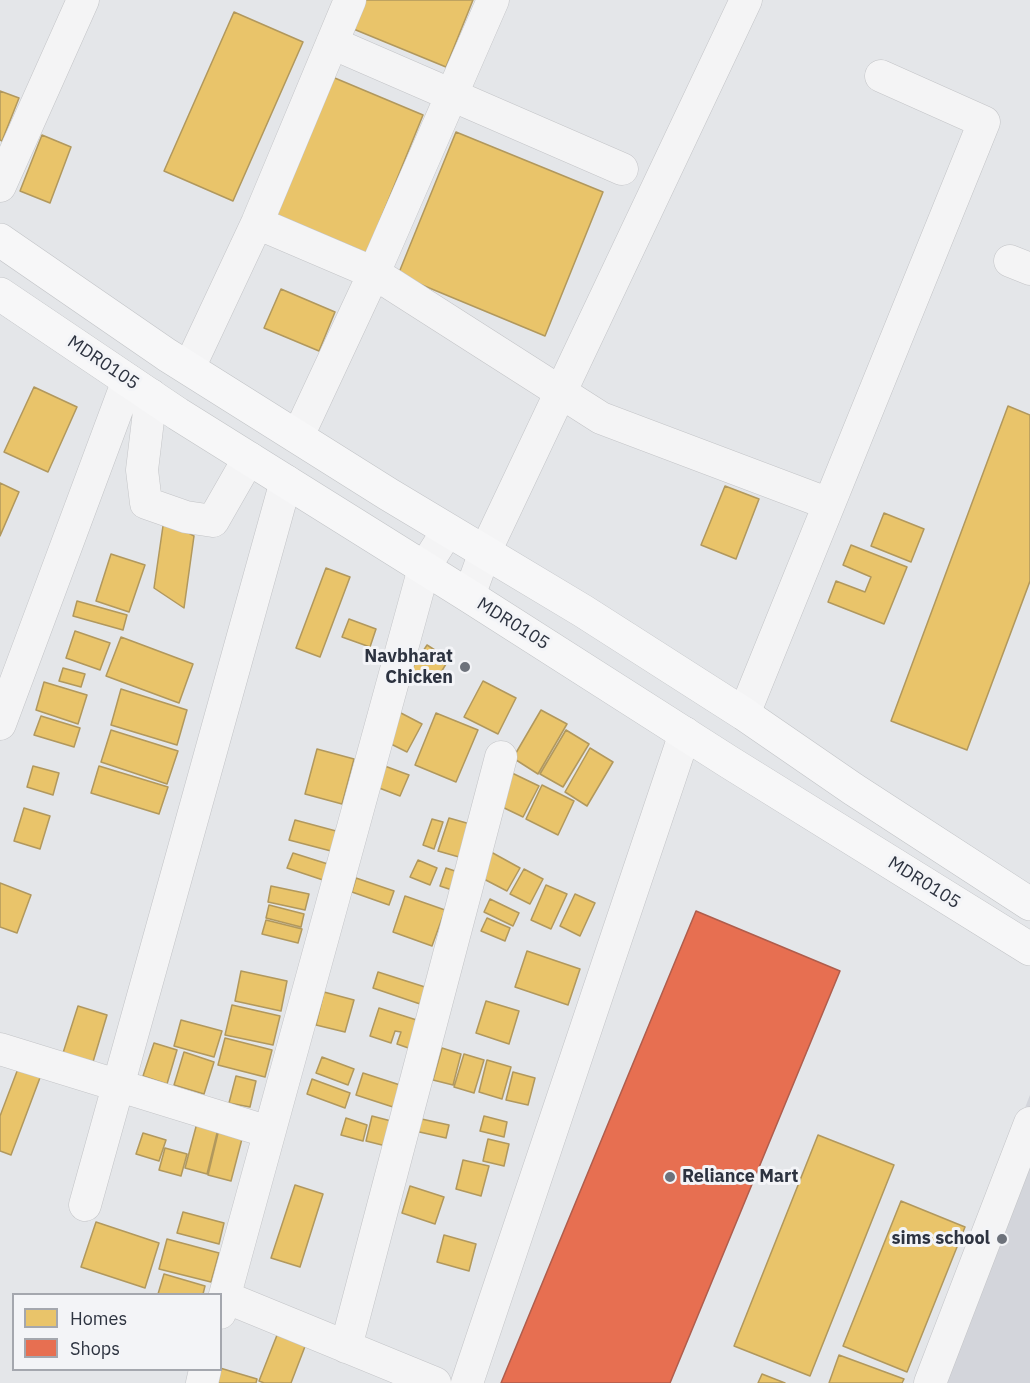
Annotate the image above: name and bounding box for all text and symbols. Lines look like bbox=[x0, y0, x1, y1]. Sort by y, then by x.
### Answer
street label: MDR0105 bbox=[63, 331, 143, 395]
street label: MDR0105 bbox=[473, 593, 553, 655]
place label: Navbharat Chicken bbox=[364, 646, 453, 688]
marker: Navbharat Chicken bbox=[458, 660, 472, 674]
street label: MDR0105 bbox=[884, 852, 964, 914]
place label: Reliance Mart bbox=[682, 1166, 798, 1188]
marker: Reliance Mart bbox=[663, 1170, 677, 1184]
place label: sims school bbox=[892, 1228, 990, 1250]
marker: sims school bbox=[995, 1232, 1009, 1246]
legend bbox=[12, 1293, 222, 1371]
text: Homes bbox=[70, 1307, 127, 1330]
text: Shops bbox=[70, 1337, 120, 1360]

